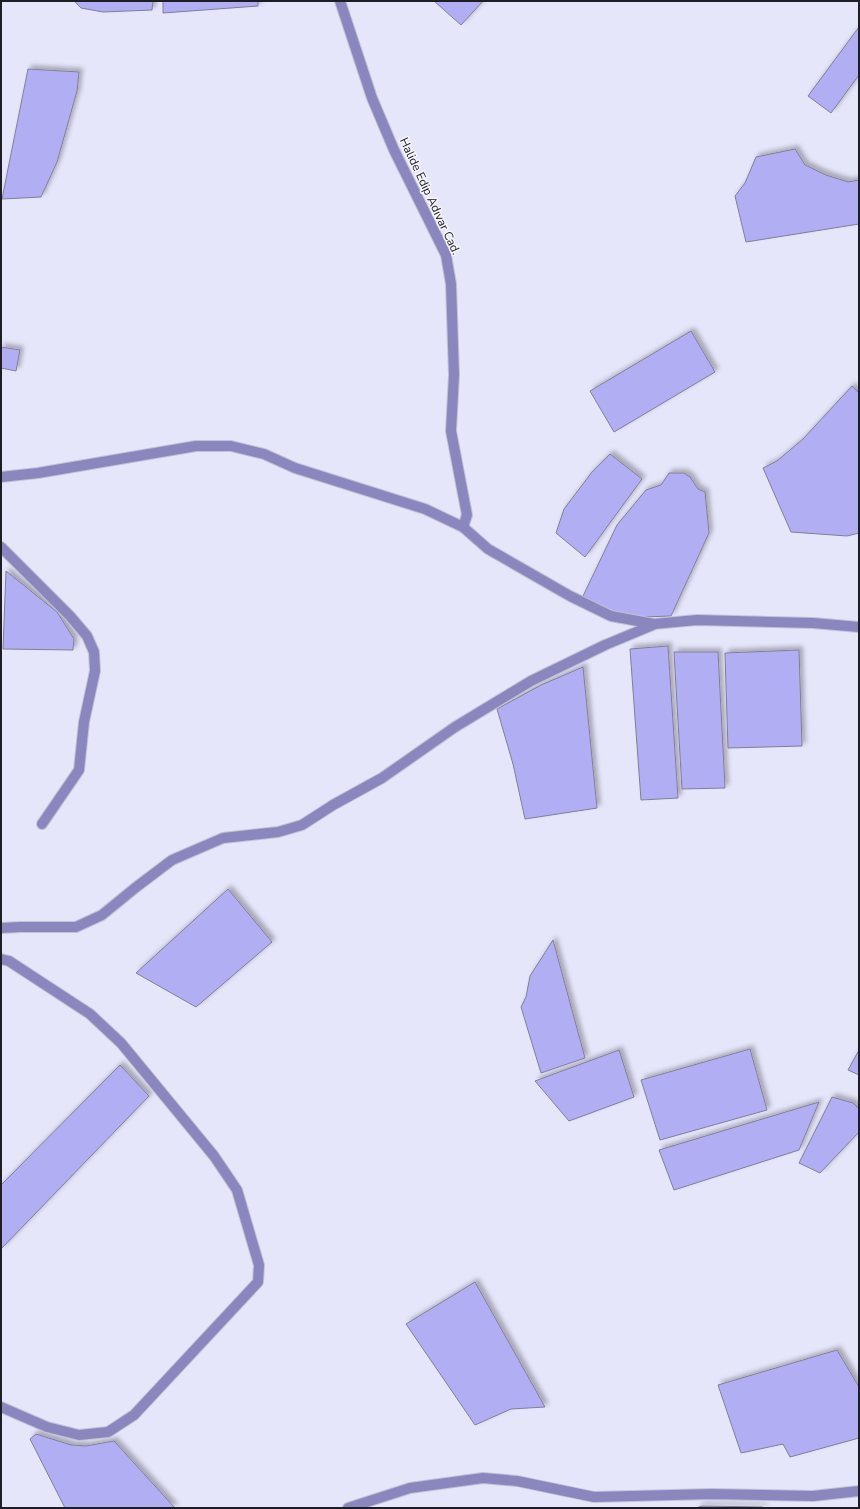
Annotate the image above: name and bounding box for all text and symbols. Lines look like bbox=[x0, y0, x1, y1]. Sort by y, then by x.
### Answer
street label: Halide Edip Adıvar Cad. bbox=[396, 135, 464, 257]

